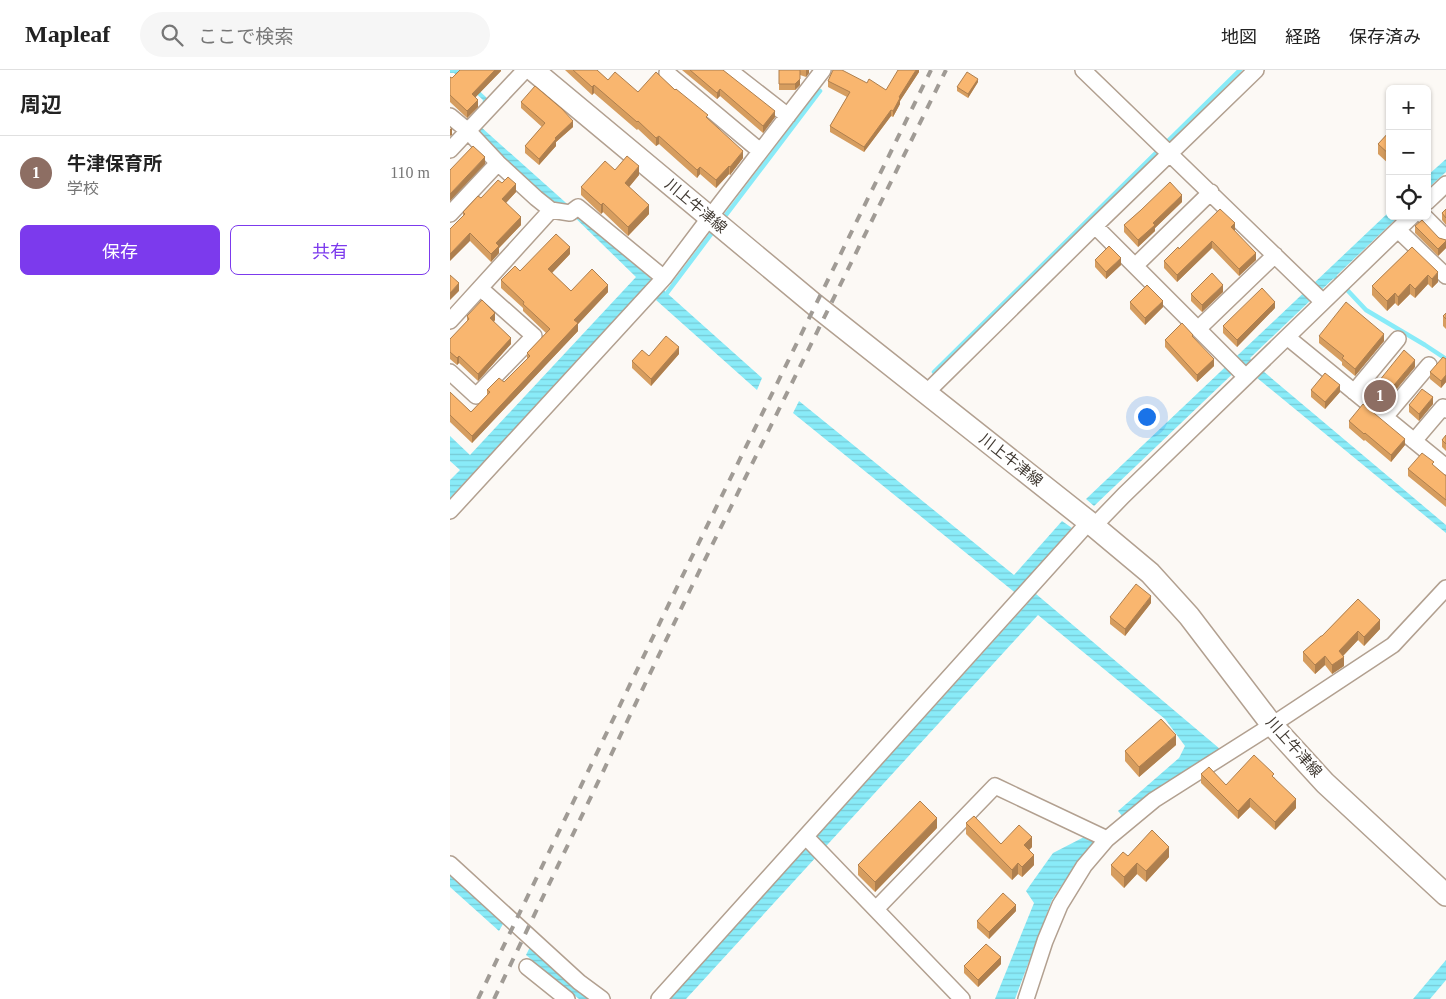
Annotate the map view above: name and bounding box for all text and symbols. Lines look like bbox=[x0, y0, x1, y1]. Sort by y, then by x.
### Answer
search box bbox=[140, 12, 490, 57]
text: Mapleaf bbox=[25, 21, 110, 47]
icon: search bbox=[158, 21, 186, 49]
text: ここで検索 bbox=[198, 26, 293, 47]
text: 地図 bbox=[1221, 27, 1257, 47]
text: 経路 bbox=[1285, 27, 1321, 47]
text: 保存済み bbox=[1349, 27, 1421, 47]
map controls bbox=[1386, 85, 1431, 220]
button: + bbox=[1386, 85, 1431, 130]
text: 周辺 bbox=[20, 93, 62, 117]
button: − bbox=[1386, 130, 1431, 175]
text: 牛津保育所 bbox=[67, 153, 162, 174]
text: 1 bbox=[32, 164, 40, 181]
text: 110 m bbox=[390, 164, 430, 181]
button: locate bbox=[1386, 175, 1431, 220]
street label: 川上牛津線 bbox=[662, 176, 730, 236]
text: 学校 bbox=[67, 180, 99, 197]
button: 保存 bbox=[20, 225, 220, 275]
button: 共有 bbox=[230, 225, 430, 275]
pin: 1 bbox=[1364, 377, 1396, 415]
your location bbox=[1134, 404, 1160, 430]
street label: 川上牛津線 bbox=[977, 431, 1045, 489]
street label: 川上牛津線 bbox=[1263, 714, 1325, 780]

